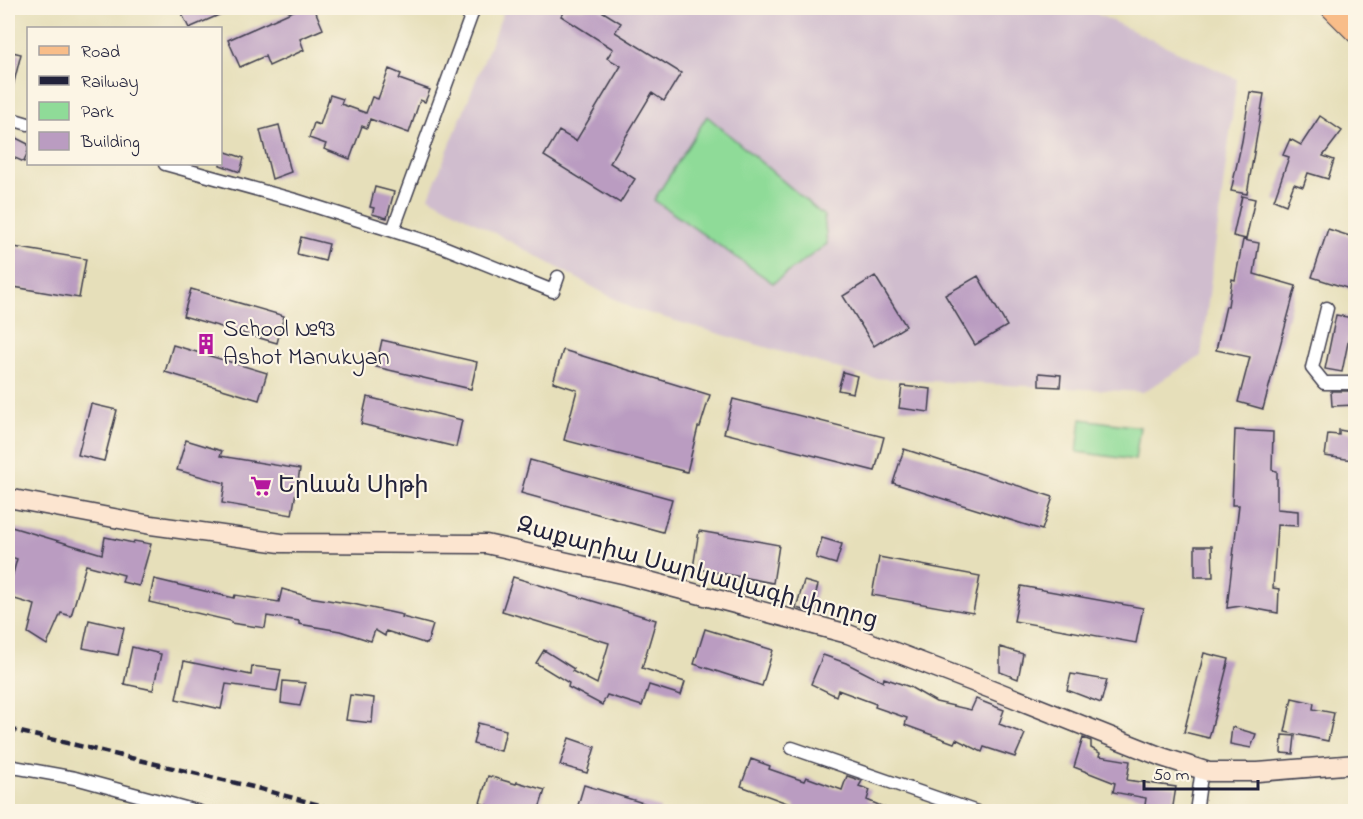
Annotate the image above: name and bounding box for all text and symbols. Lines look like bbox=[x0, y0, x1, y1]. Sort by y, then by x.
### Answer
legend bbox=[27, 27, 222, 165]
text: Road bbox=[81, 40, 120, 66]
text: Railway bbox=[81, 70, 138, 96]
text: Park bbox=[81, 100, 114, 126]
text: Building bbox=[80, 130, 140, 157]
place label: School №93 Ashot Manukyan bbox=[223, 313, 390, 377]
building icon: School №93 Ashot Manukyan bbox=[194, 332, 218, 356]
place label: Երևան Սիթի bbox=[278, 469, 429, 504]
supermarket icon: Երևան Սիթի bbox=[249, 474, 273, 498]
street label: Զաքարիա Սարկավագի փողոց bbox=[512, 509, 882, 639]
scale bar bbox=[1144, 753, 1258, 791]
text: 50 m bbox=[1153, 763, 1190, 789]

